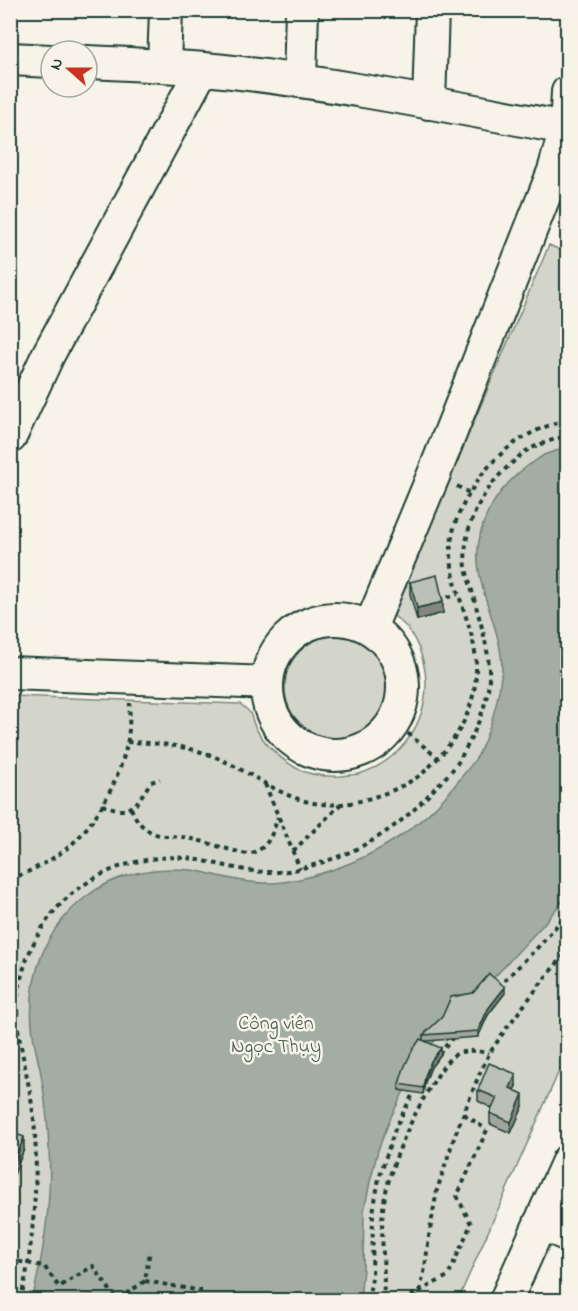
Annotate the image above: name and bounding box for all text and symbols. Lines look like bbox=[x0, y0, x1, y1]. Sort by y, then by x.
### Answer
north arrow bbox=[39, 39, 99, 99]
text: N bbox=[44, 55, 70, 74]
park label: Công viên Ngọc Thụy bbox=[231, 1010, 321, 1063]

